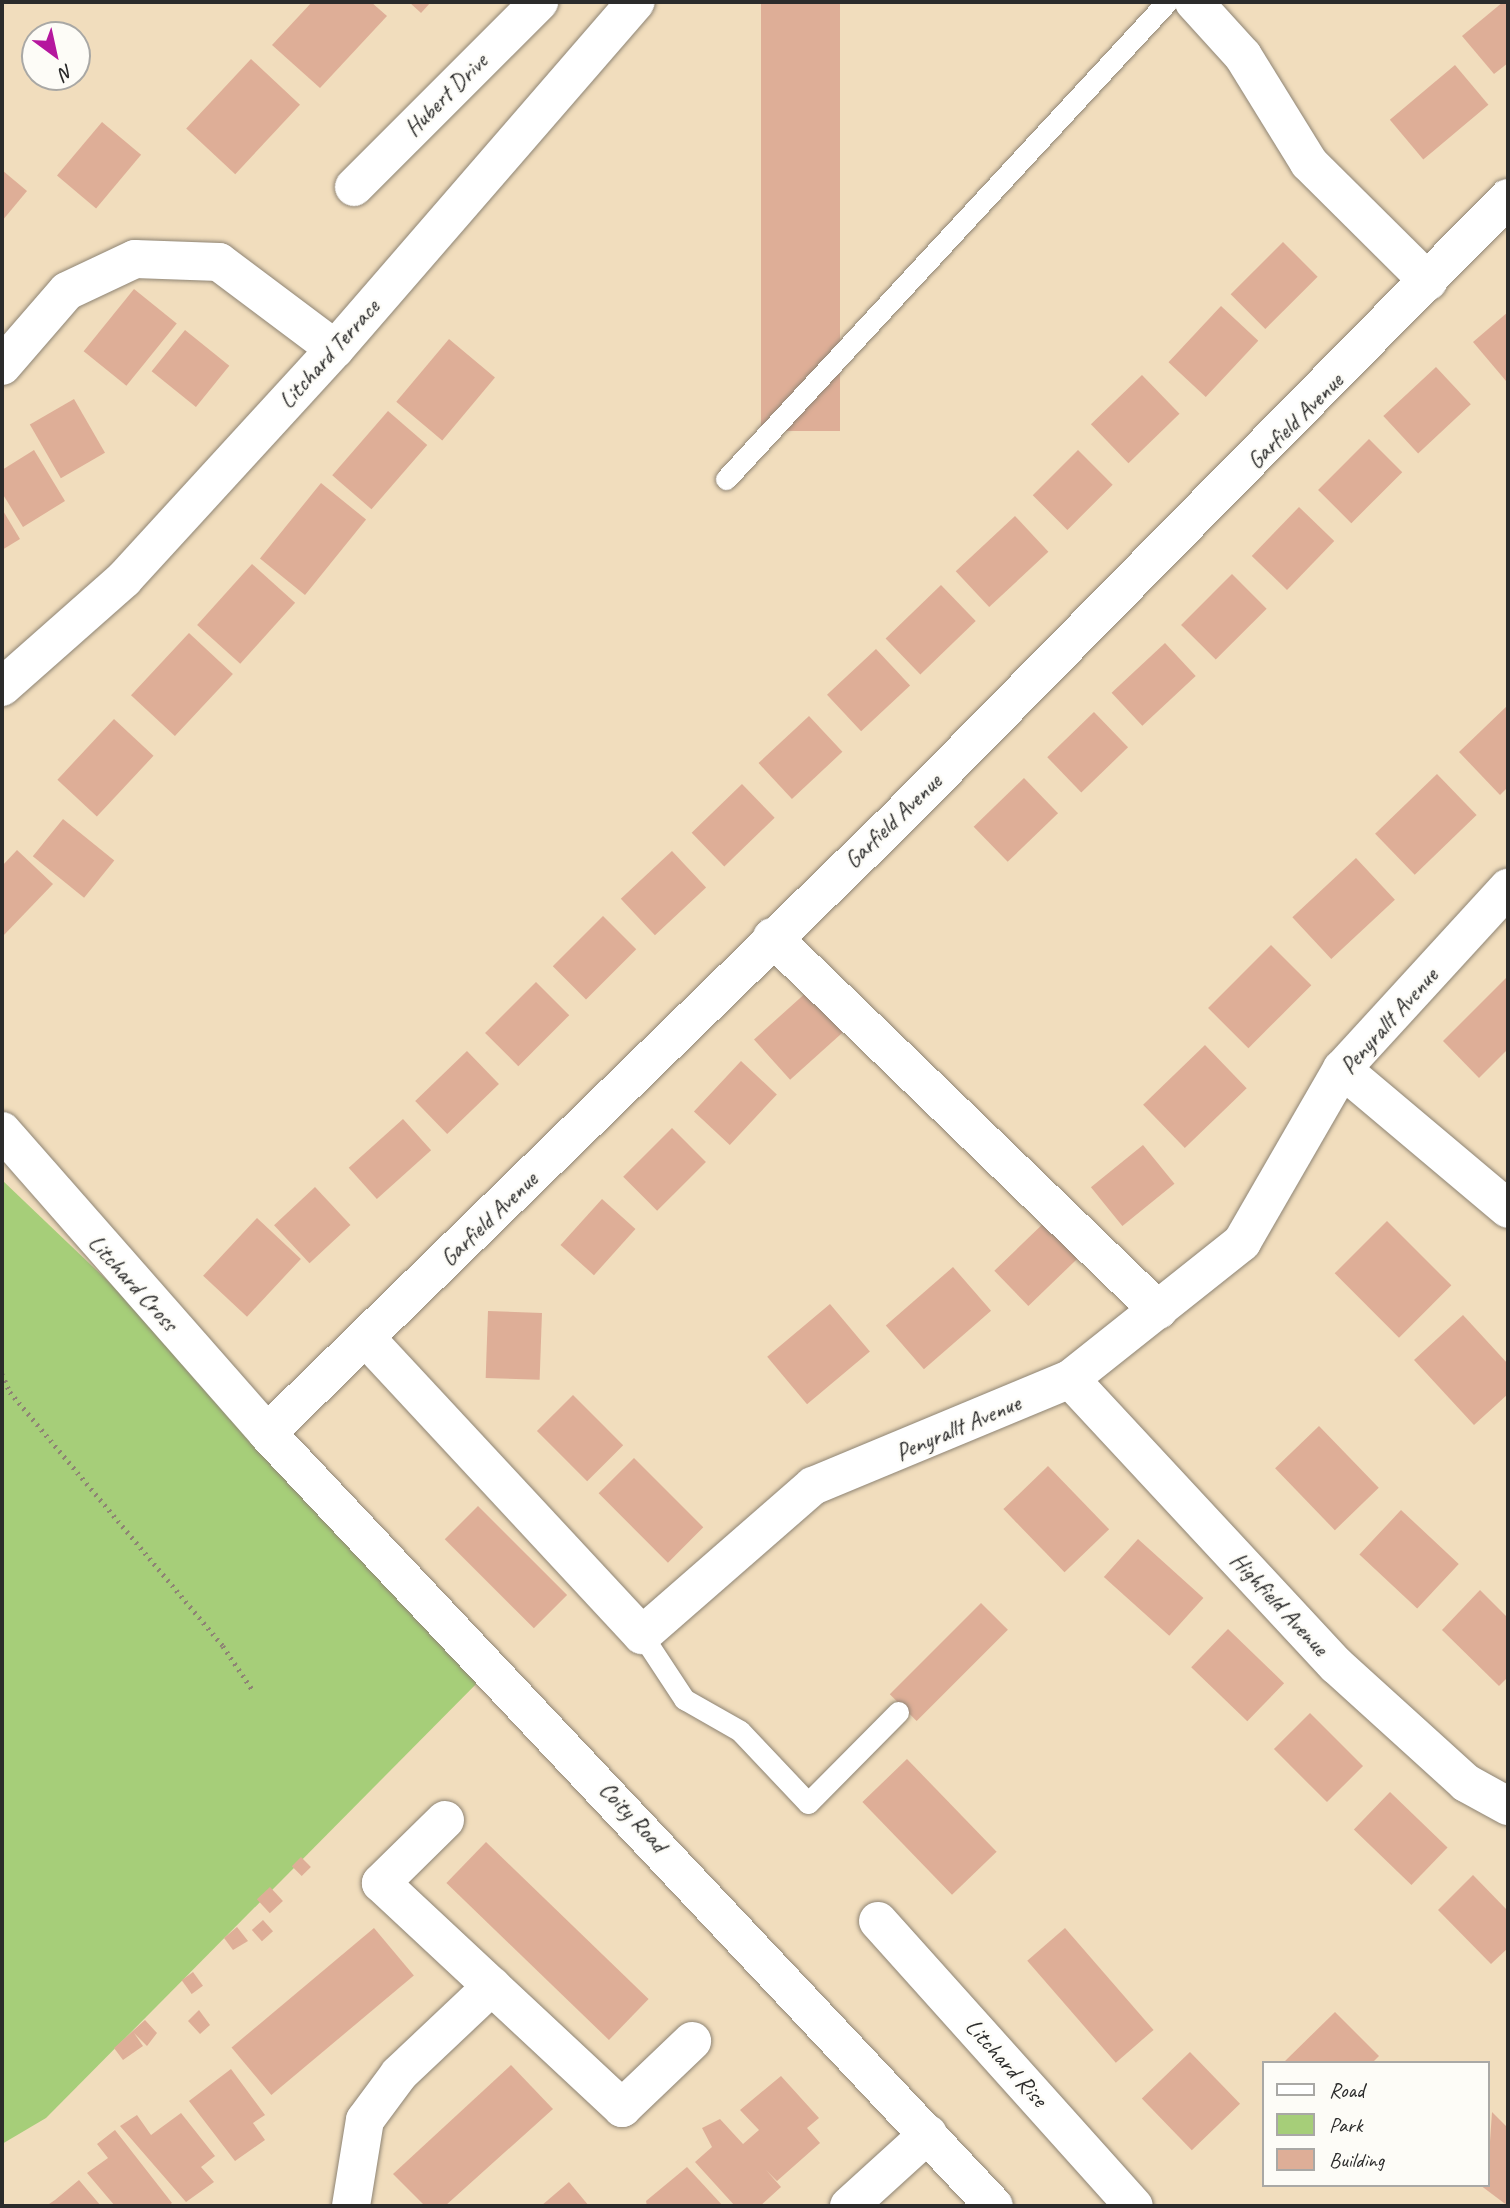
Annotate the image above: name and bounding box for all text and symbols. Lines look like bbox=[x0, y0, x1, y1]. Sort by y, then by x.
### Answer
north arrow bbox=[21, 21, 91, 91]
street label: Hubert Drive bbox=[398, 47, 494, 143]
text: N bbox=[55, 59, 78, 85]
street label: Litchard Terrace bbox=[273, 294, 385, 414]
street label: Garfield Avenue bbox=[1241, 367, 1349, 475]
street label: Garfield Avenue bbox=[838, 768, 948, 874]
street label: Penyrallt Avenue bbox=[1334, 962, 1444, 1080]
street label: Garfield Avenue bbox=[434, 1166, 544, 1272]
street label: Litchard Cross bbox=[82, 1229, 184, 1337]
street label: Penyrallt Avenue bbox=[891, 1389, 1025, 1467]
street label: Highfield Avenue bbox=[1224, 1546, 1334, 1662]
street label: Coity Road bbox=[593, 1776, 673, 1858]
street label: Litchard Rise bbox=[959, 2013, 1053, 2113]
legend bbox=[1262, 2061, 1489, 2187]
text: Road bbox=[1329, 2077, 1364, 2103]
text: Park bbox=[1329, 2112, 1362, 2138]
text: Building bbox=[1329, 2147, 1384, 2173]

